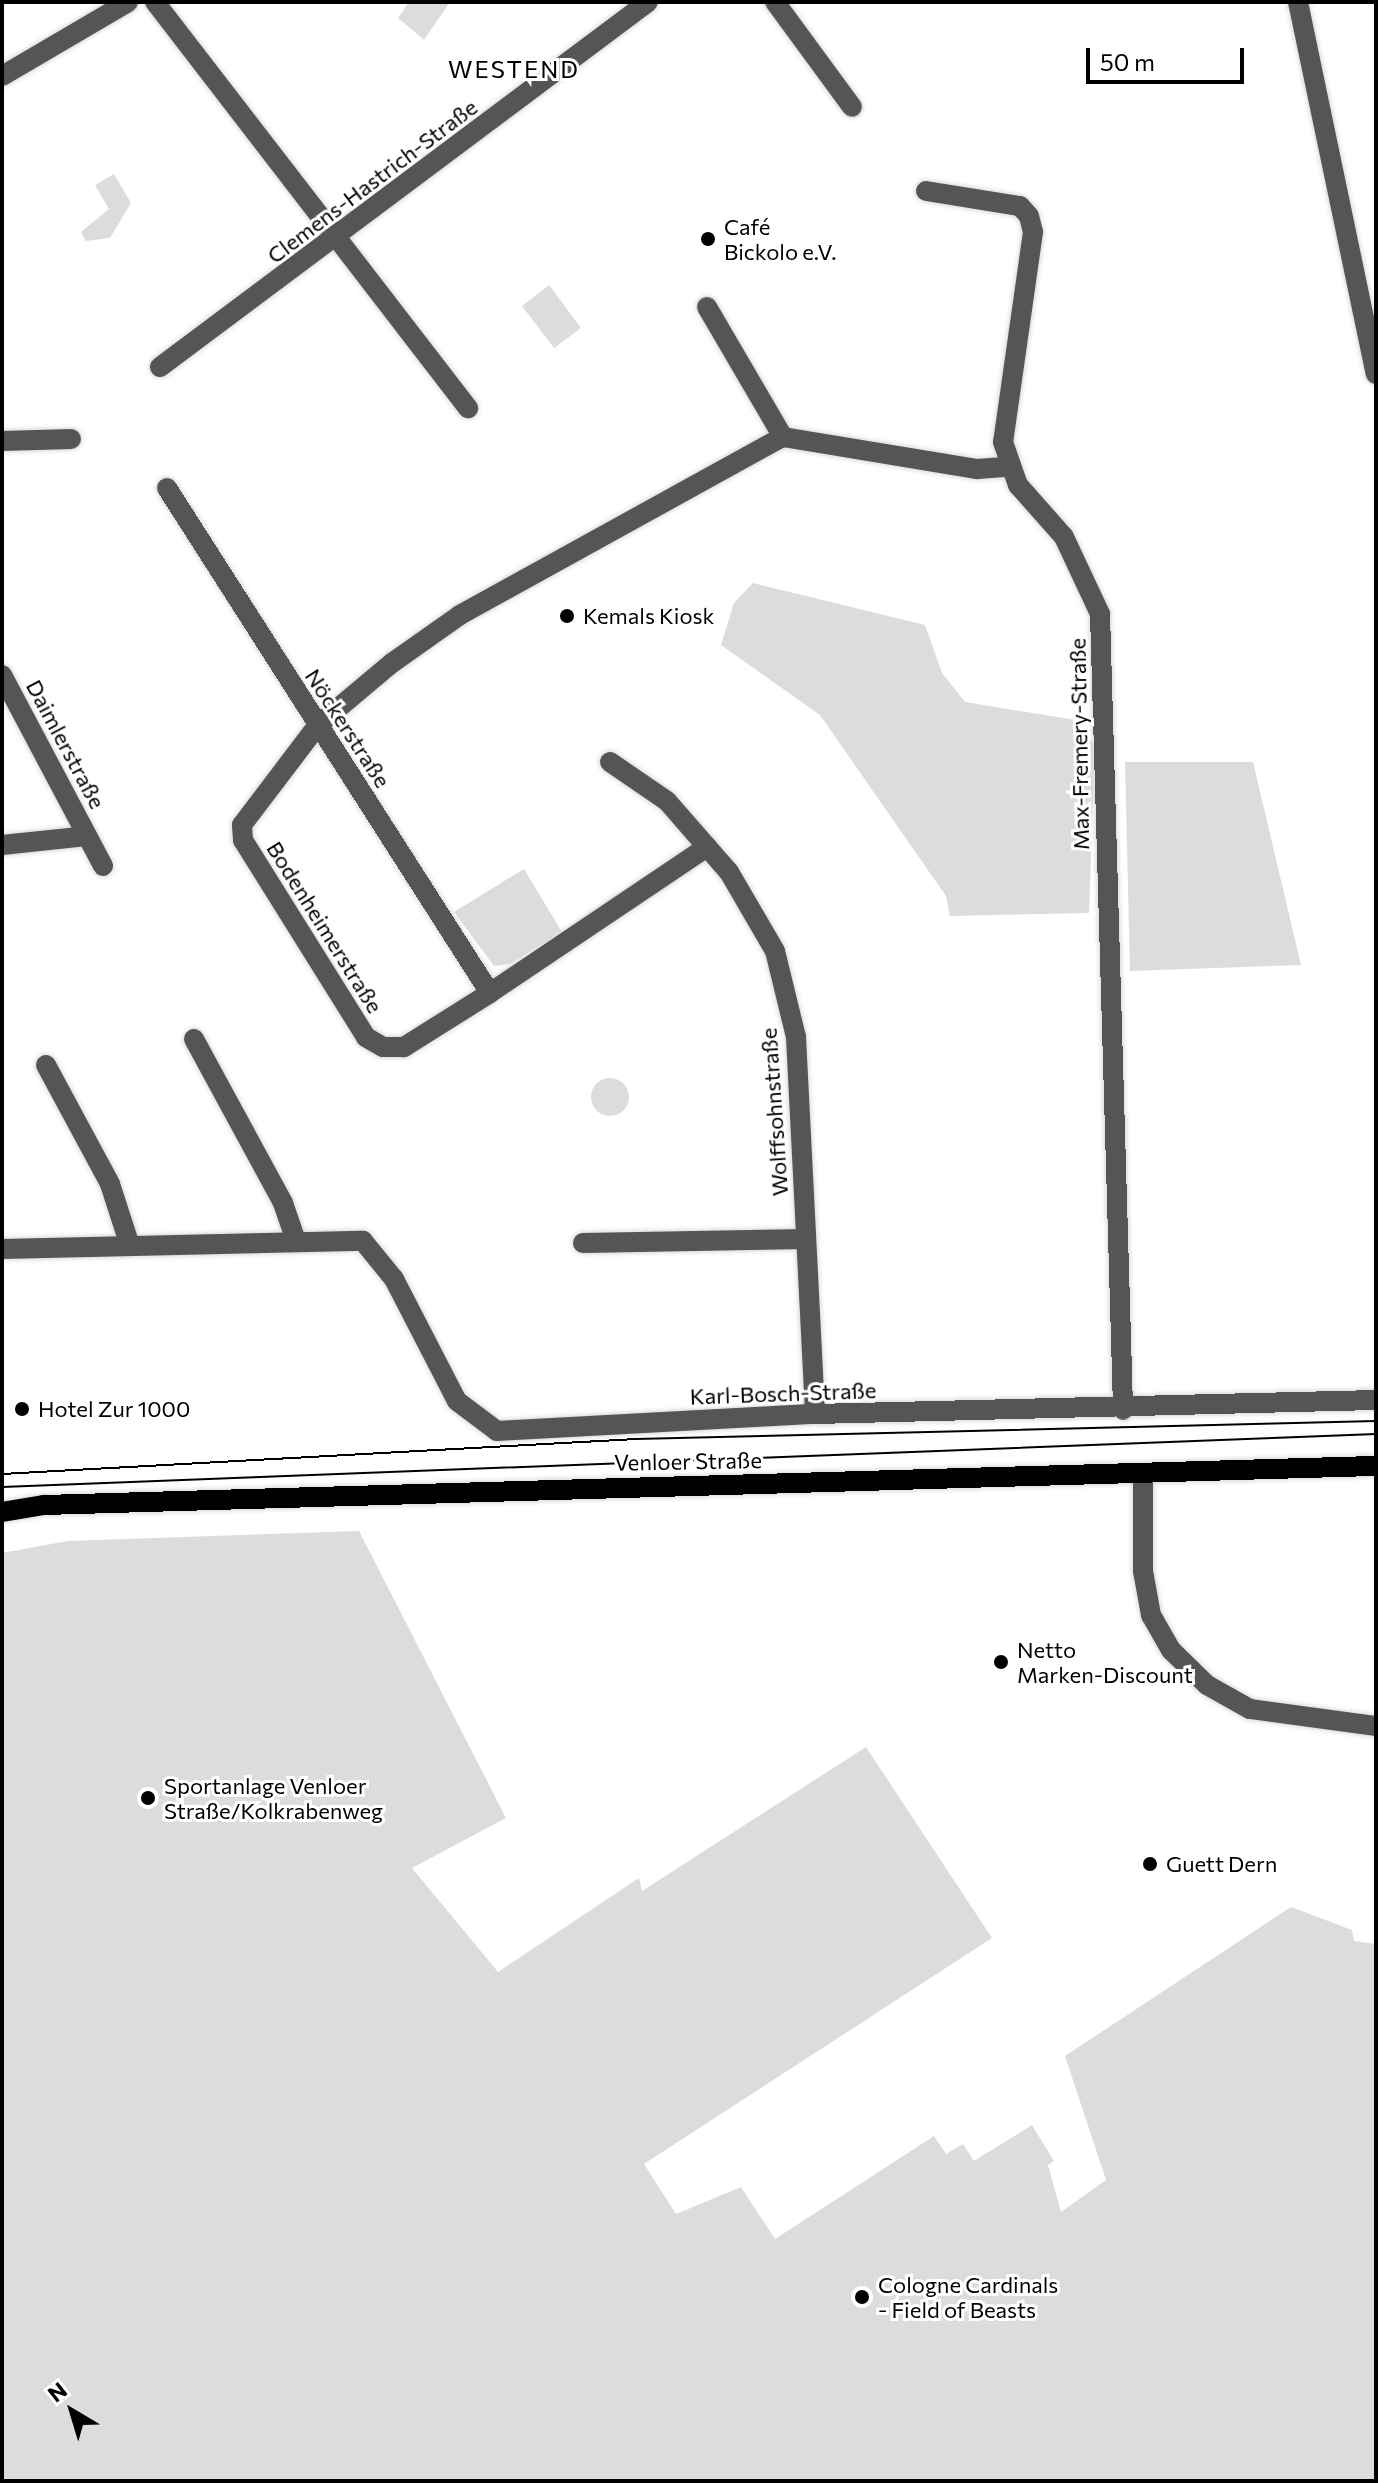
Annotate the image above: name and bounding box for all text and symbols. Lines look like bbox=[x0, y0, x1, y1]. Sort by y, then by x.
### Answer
scale bar bbox=[1090, 32, 1248, 82]
text: 50 m bbox=[1100, 47, 1155, 76]
district label: WESTEND bbox=[448, 55, 580, 83]
street label: Clemens-Hastrich-Straße bbox=[262, 93, 482, 269]
place label: Café Bickolo e.V. bbox=[724, 213, 837, 264]
marker: Café Bickolo e.V. bbox=[699, 230, 717, 248]
place label: Kemals Kiosk bbox=[583, 603, 714, 629]
marker: Kemals Kiosk bbox=[558, 607, 576, 625]
street label: Max-Fremery-Straße bbox=[1064, 638, 1094, 850]
street label: Nöckerstraße bbox=[300, 664, 396, 792]
street label: Daimlerstraße bbox=[21, 675, 111, 813]
street label: Bodenheimerstraße bbox=[262, 836, 388, 1018]
street label: Wolffsohnstraße bbox=[755, 1027, 793, 1197]
street label: Karl-Bosch-Straße bbox=[689, 1377, 877, 1409]
place label: Hotel Zur 1000 bbox=[38, 1396, 190, 1422]
marker: Hotel Zur 1000 bbox=[13, 1400, 31, 1418]
street label: Venloer Straße bbox=[614, 1447, 762, 1475]
place label: Netto Marken-Discount bbox=[1017, 1636, 1193, 1688]
marker: Netto Marken-Discount bbox=[992, 1653, 1010, 1671]
place label: Sportanlage Venloer Straße/Kolkrabenweg bbox=[164, 1772, 383, 1824]
marker: Sportanlage Venloer Straße/Kolkrabenweg bbox=[139, 1789, 157, 1807]
place label: Guett Dern bbox=[1166, 1851, 1277, 1877]
marker: Guett Dern bbox=[1141, 1855, 1159, 1873]
place label: Cologne Cardinals - Field of Beasts bbox=[878, 2271, 1058, 2322]
marker: Cologne Cardinals - Field of Beasts bbox=[853, 2288, 871, 2306]
north arrow bbox=[32, 2371, 112, 2451]
text: N bbox=[42, 2376, 72, 2407]

